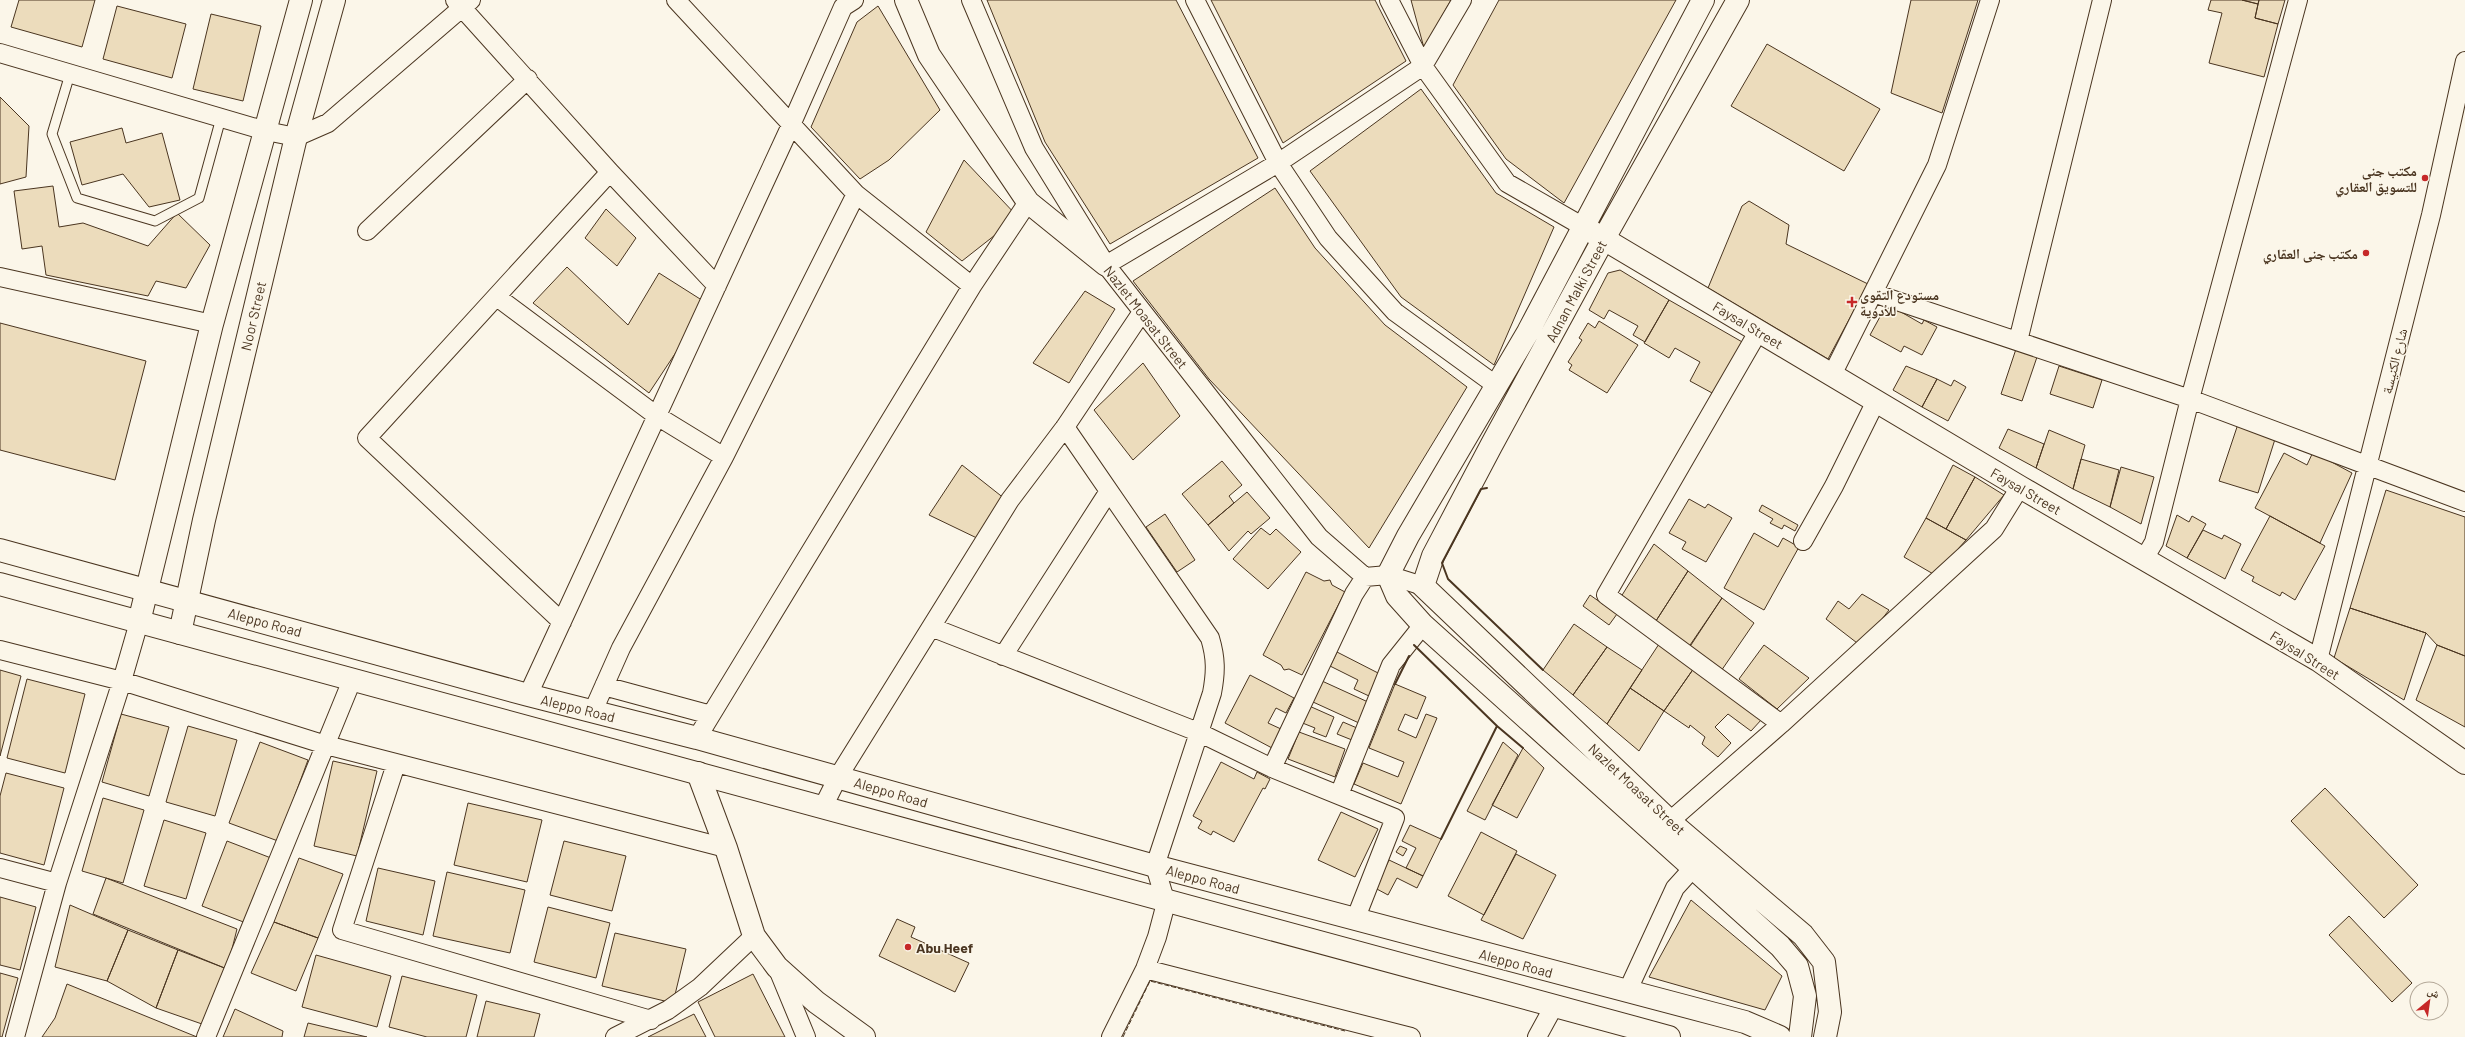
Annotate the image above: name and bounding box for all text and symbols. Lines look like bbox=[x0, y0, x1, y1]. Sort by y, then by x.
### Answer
place label: مكتب جنى للتسويق العقاري bbox=[2335, 162, 2417, 198]
marker: مكتب جنى للتسويق العقاري bbox=[2420, 173, 2430, 183]
street label: Adnan Malki Street bbox=[1542, 237, 1610, 345]
place label: مكتب جنى العقاري bbox=[2263, 245, 2358, 265]
marker: مكتب جنى العقاري bbox=[2361, 248, 2371, 258]
street label: Nazlet Moasat Street bbox=[1100, 262, 1192, 372]
street label: Noor Street bbox=[237, 280, 269, 352]
place label: مستودع التقوى للأدوية bbox=[1860, 286, 1939, 319]
street label: Faysal Street bbox=[1710, 297, 1786, 353]
marker: مستودع التقوى للأدوية bbox=[1847, 297, 1857, 307]
street label: شارع الكنيسة bbox=[2378, 326, 2412, 396]
street label: Faysal Street bbox=[1988, 464, 2064, 518]
street label: Aleppo Road bbox=[226, 604, 304, 640]
street label: Faysal Street bbox=[2267, 627, 2343, 683]
street label: Aleppo Road bbox=[539, 691, 617, 725]
street label: Nazlet Moasat Street bbox=[1585, 740, 1689, 838]
street label: Aleppo Road bbox=[852, 773, 930, 811]
street label: Aleppo Road bbox=[1164, 861, 1242, 897]
place label: Abu Heef bbox=[916, 939, 973, 956]
marker: Abu Heef bbox=[903, 942, 913, 952]
street label: Aleppo Road bbox=[1477, 945, 1555, 981]
north arrow bbox=[2409, 981, 2449, 1021]
text: ش bbox=[2425, 983, 2443, 1002]

